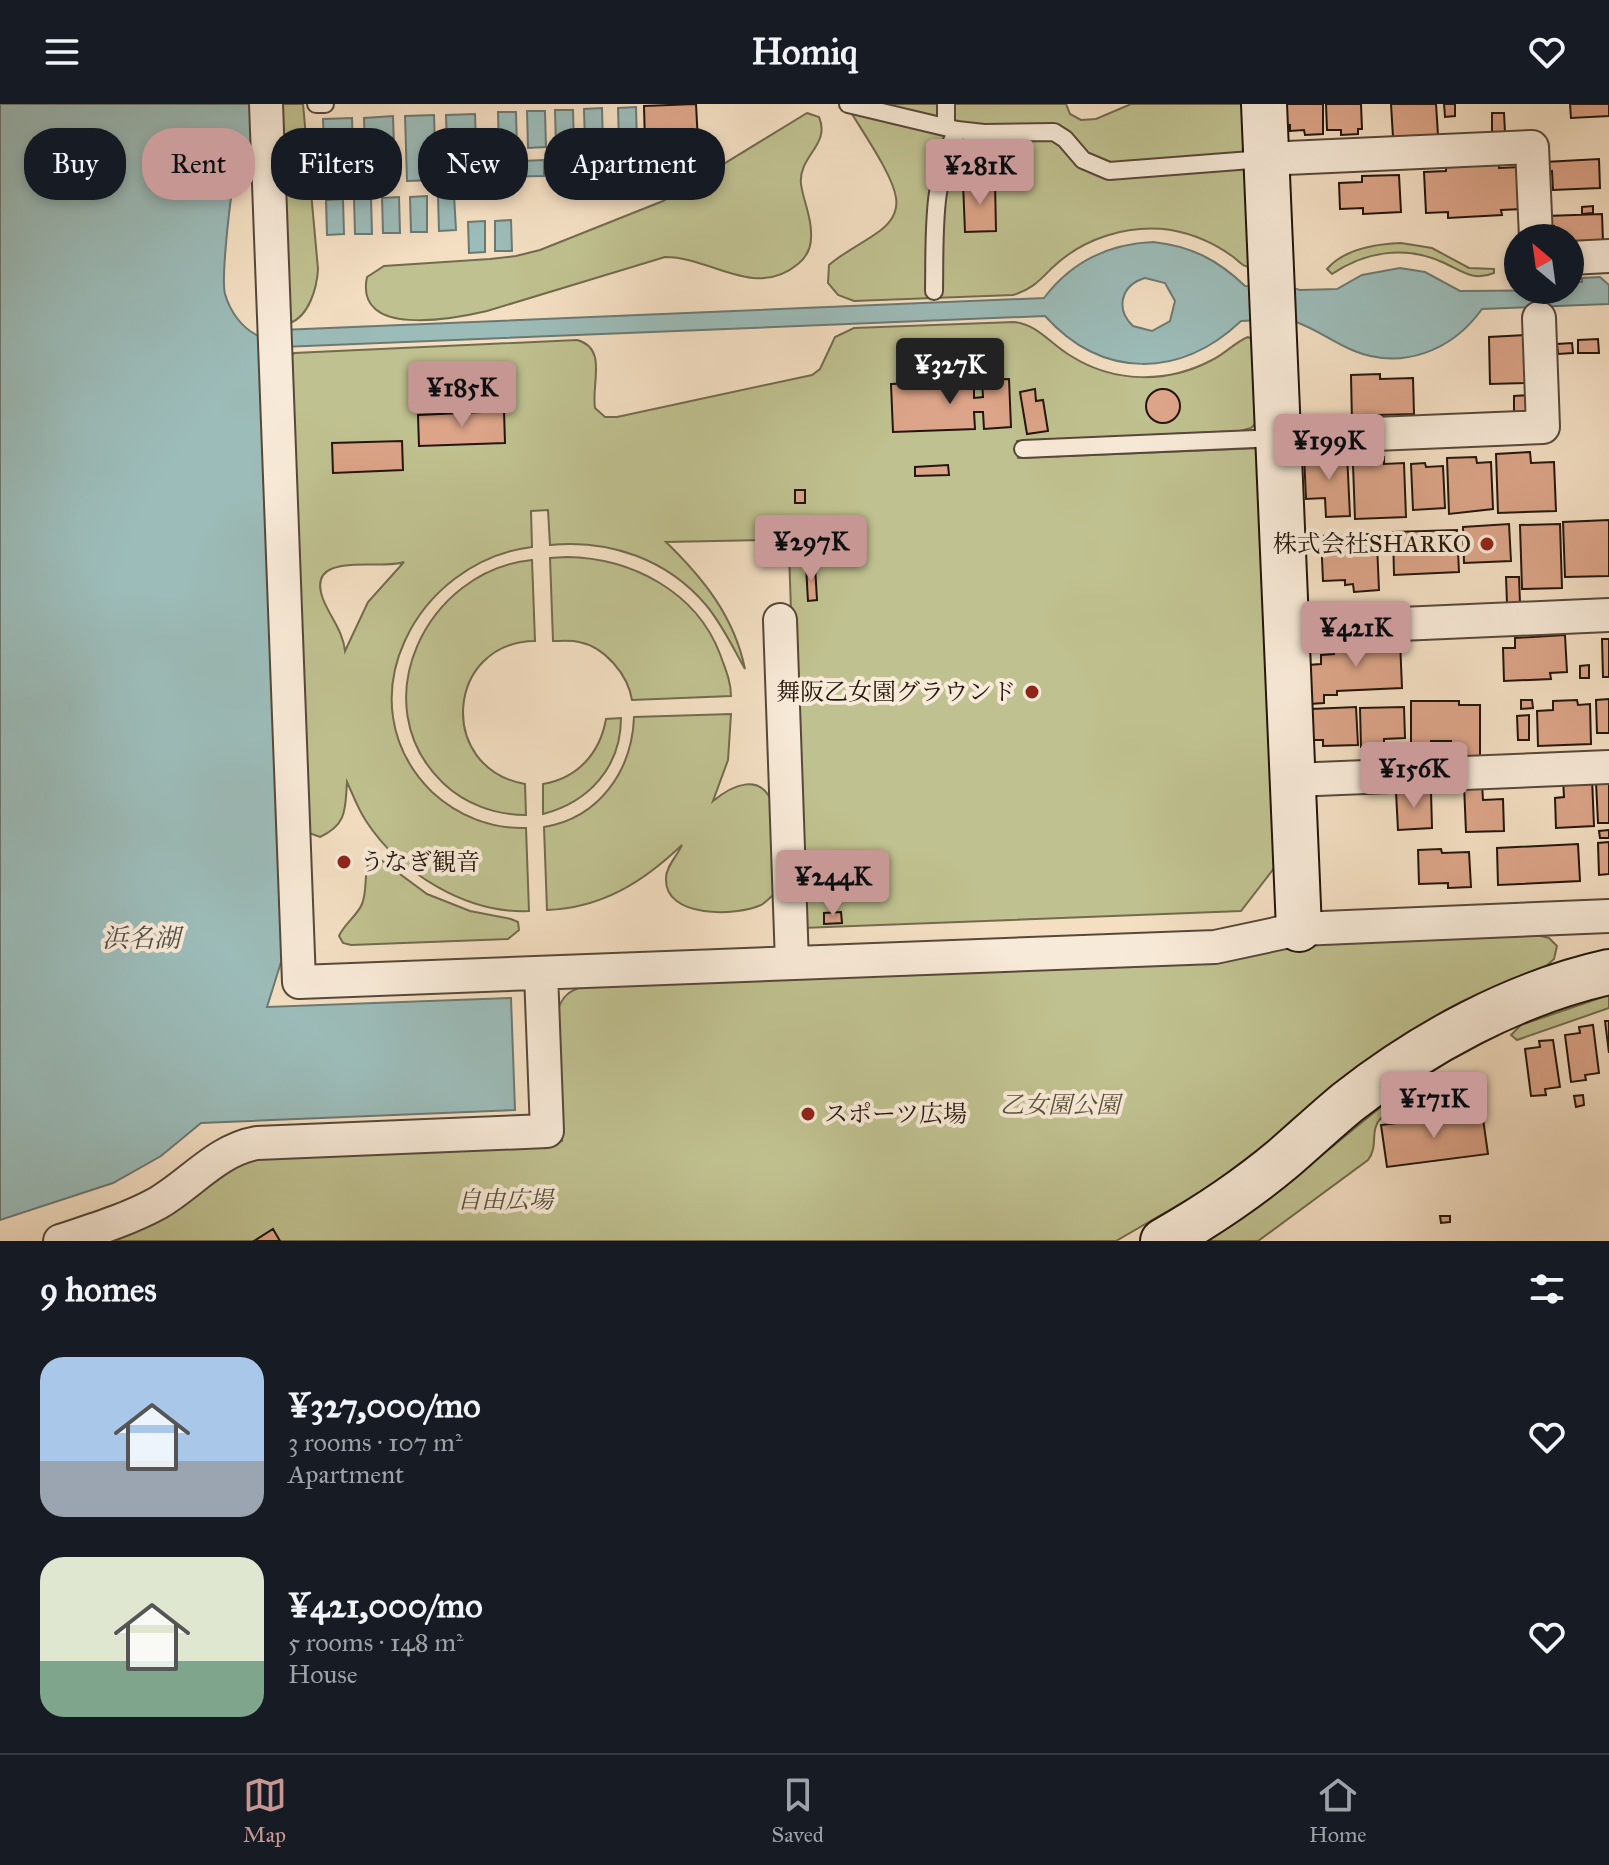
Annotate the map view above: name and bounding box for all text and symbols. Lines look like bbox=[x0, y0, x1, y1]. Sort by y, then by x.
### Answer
icon: menu bbox=[40, 30, 84, 74]
text: Homiq bbox=[751, 30, 858, 74]
icon: heart bbox=[1525, 30, 1569, 74]
chip: Buy bbox=[24, 128, 126, 200]
chip: Rent bbox=[142, 128, 255, 200]
chip: Filters bbox=[271, 128, 402, 200]
chip: New bbox=[418, 128, 528, 200]
chip: Apartment bbox=[544, 128, 725, 200]
pin: ¥281K bbox=[924, 139, 1036, 207]
text: ¥281K bbox=[944, 149, 1016, 181]
north arrow bbox=[1504, 224, 1584, 304]
map controls bbox=[1504, 224, 1584, 304]
pin: ¥327K bbox=[894, 338, 1006, 406]
text: ¥327K bbox=[914, 348, 986, 380]
pin: ¥185K bbox=[406, 361, 518, 429]
text: ¥185K bbox=[426, 371, 498, 403]
pin: ¥199K bbox=[1273, 414, 1385, 482]
text: ¥199K bbox=[1292, 424, 1366, 456]
pin: ¥297K bbox=[755, 515, 867, 583]
text: ¥297K bbox=[773, 525, 849, 557]
place label: 株式会社SHARKO bbox=[1273, 529, 1471, 559]
marker: 株式会社SHARKO bbox=[1478, 535, 1496, 553]
pin: ¥421K bbox=[1300, 601, 1412, 669]
text: ¥421K bbox=[1319, 611, 1393, 643]
place label: 舞阪乙女園グラウンド bbox=[776, 677, 1016, 707]
marker: 舞阪乙女園グラウンド bbox=[1023, 683, 1041, 701]
pin: ¥156K bbox=[1358, 742, 1470, 810]
text: ¥156K bbox=[1378, 752, 1450, 784]
place label: うなぎ観音 bbox=[360, 847, 480, 877]
pin: ¥244K bbox=[777, 850, 889, 918]
marker: うなぎ観音 bbox=[335, 853, 353, 871]
text: ¥244K bbox=[794, 860, 872, 892]
water label: 浜名湖 bbox=[102, 922, 184, 954]
pin: ¥171K bbox=[1378, 1072, 1490, 1140]
text: ¥171K bbox=[1399, 1082, 1469, 1114]
park label: 乙女園公園 bbox=[1000, 1090, 1124, 1120]
place label: スポーツ広場 bbox=[824, 1099, 967, 1129]
marker: スポーツ広場 bbox=[799, 1105, 817, 1123]
park label: 自由広場 bbox=[457, 1185, 555, 1215]
icon: filters bbox=[1525, 1267, 1569, 1311]
text: 9 homes bbox=[40, 1269, 157, 1310]
text: ¥327,000/mo bbox=[288, 1385, 481, 1426]
icon: home bbox=[104, 1389, 200, 1485]
icon: heart bbox=[1525, 1415, 1569, 1459]
text: 3 rooms · 107 m² bbox=[288, 1426, 463, 1458]
text: Apartment bbox=[288, 1458, 404, 1490]
text: ¥421,000/mo bbox=[288, 1585, 483, 1626]
icon: home bbox=[104, 1589, 200, 1685]
icon: heart bbox=[1525, 1615, 1569, 1659]
text: 5 rooms · 148 m² bbox=[288, 1626, 464, 1658]
text: House bbox=[288, 1658, 358, 1690]
tab: Map bbox=[243, 1773, 287, 1848]
tab: Saved bbox=[772, 1773, 824, 1848]
tab: Home bbox=[1309, 1773, 1366, 1848]

